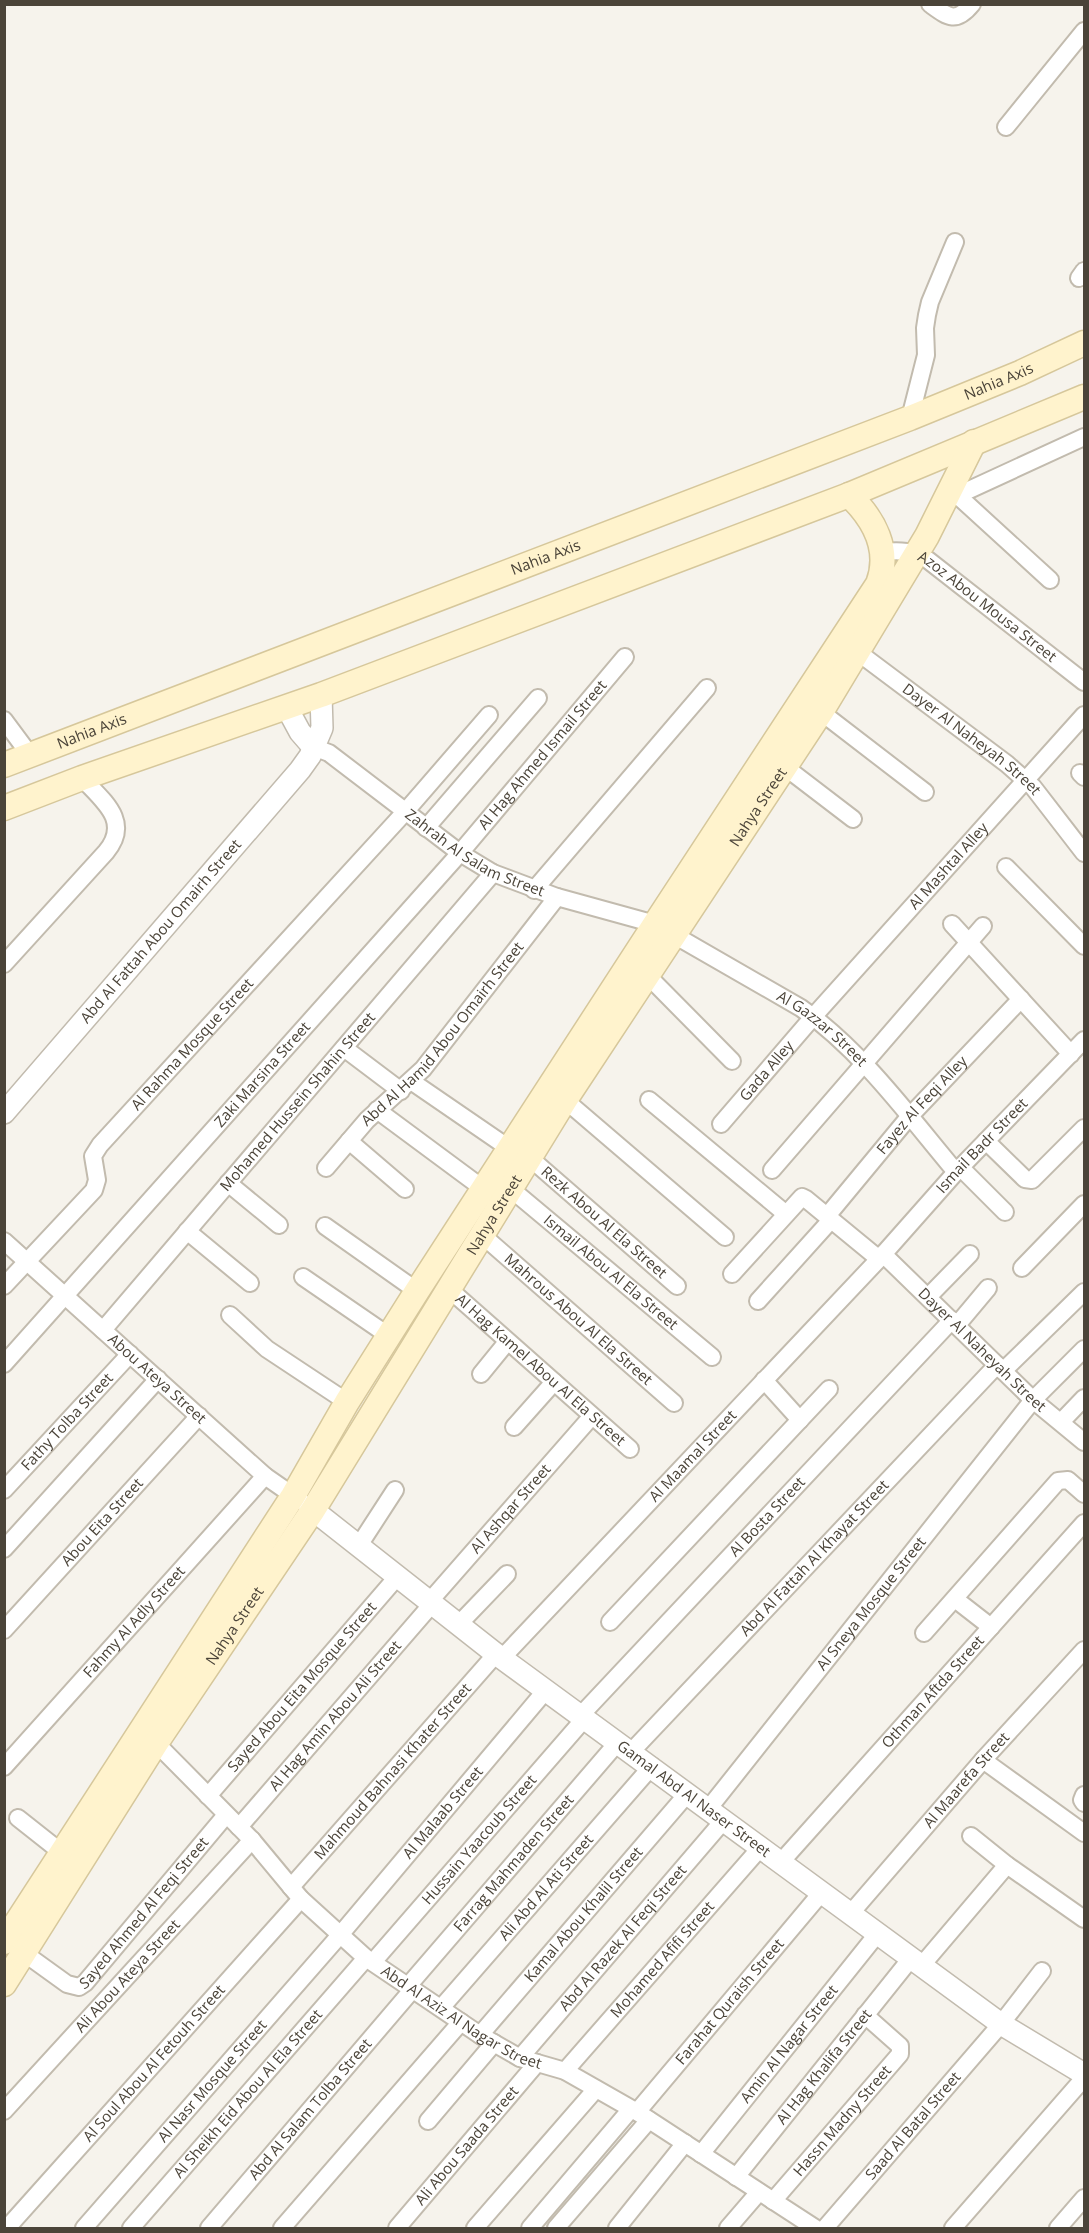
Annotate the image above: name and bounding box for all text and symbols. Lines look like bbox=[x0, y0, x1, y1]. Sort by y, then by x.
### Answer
street label: Nahia Axis bbox=[961, 357, 1036, 404]
street label: Nahia Axis bbox=[508, 534, 583, 579]
street label: Azoz Abou Mousa Street bbox=[915, 545, 1061, 666]
street label: Al Hag Ahmed Ismail Street bbox=[473, 675, 611, 833]
street label: Dayer Al Naheyah Street bbox=[899, 678, 1046, 799]
street label: Nahia Axis bbox=[54, 708, 129, 753]
street label: Nahya Street bbox=[724, 763, 791, 850]
street label: Zahrah Al Salam Street bbox=[402, 804, 548, 900]
street label: Al Mashtal Alley bbox=[904, 817, 992, 913]
street label: Abd Al Fattah Abou Omairh Street bbox=[75, 834, 245, 1027]
street label: Abd Al Hamid Abou Omairh Street bbox=[356, 937, 528, 1130]
street label: Al Rahma Mosque Street bbox=[126, 973, 257, 1114]
street label: Al Gazzar Street bbox=[774, 985, 872, 1070]
street label: Mohamed Hussein Shahin Street bbox=[215, 1007, 379, 1195]
street label: Zaki Marsina Street bbox=[209, 1017, 314, 1131]
street label: Gada Alley bbox=[734, 1035, 798, 1105]
street label: Fayez Al Feqi Alley bbox=[871, 1051, 971, 1158]
street label: Ismail Badr Street bbox=[931, 1093, 1031, 1197]
street label: Rezk Abou Al Ela Street bbox=[537, 1161, 672, 1282]
street label: Nahya Street bbox=[461, 1171, 526, 1258]
street label: Ismail Abou Al Ela Street bbox=[540, 1210, 683, 1334]
street label: Mahrous Abou Al Ela Street bbox=[501, 1248, 657, 1389]
street label: Dayer Al Naheyah Street bbox=[914, 1283, 1051, 1416]
street label: Al Hag Kamel Abou Al Ela Street bbox=[452, 1288, 630, 1450]
street label: Abou Ateya Street bbox=[104, 1329, 211, 1428]
street label: Fathy Tolba Street bbox=[16, 1368, 117, 1474]
street label: Al Maamal Street bbox=[644, 1405, 740, 1505]
street label: Al Ashqar Street bbox=[465, 1459, 555, 1557]
street label: Al Bosta Street bbox=[724, 1472, 809, 1560]
street label: Abou Eita Street bbox=[56, 1473, 147, 1570]
street label: Abd Al Fattah Al Khayat Street bbox=[735, 1475, 893, 1640]
street label: Al Sneya Mosque Street bbox=[811, 1532, 930, 1674]
street label: Fahmy Al Adly Street bbox=[78, 1561, 189, 1681]
street label: Nahya Street bbox=[200, 1582, 268, 1669]
street label: Sayed Abou Eita Mosque Street bbox=[222, 1597, 380, 1776]
street label: Othman Aftda Street bbox=[876, 1631, 988, 1752]
street label: Al Hag Amin Abou Ali Street bbox=[264, 1636, 405, 1795]
street label: Mahmoud Bahnasi Khater Street bbox=[309, 1678, 475, 1863]
street label: Al Maarefa Street bbox=[918, 1727, 1013, 1832]
street label: Gamal Abd Al Naser Street bbox=[614, 1735, 775, 1861]
street label: Al Malaab Street bbox=[398, 1762, 487, 1862]
street label: Hussain Yaacoub Street bbox=[417, 1770, 540, 1908]
street label: Farrag Mahmaden Street bbox=[448, 1790, 578, 1935]
street label: Ali Abd Al Ati Street bbox=[494, 1829, 597, 1944]
street label: Sayed Ahmed Al Feqi Street bbox=[75, 1832, 212, 1993]
street label: Kamal Abou Khalil Street bbox=[519, 1842, 647, 1986]
street label: Abd Al Razek Al Feqi Street bbox=[554, 1860, 690, 2015]
street label: Mohamed Afifi Street bbox=[605, 1896, 718, 2021]
street label: Ali Abou Ateya Street bbox=[70, 1914, 184, 2036]
street label: Farahat Quraish Street bbox=[670, 1934, 788, 2068]
street label: Abd Al Aziz Al Nagar Street bbox=[378, 1960, 544, 2073]
street label: Al Soul Abou Al Fetouh Street bbox=[78, 1980, 229, 2145]
street label: Amin Al Nagar Street bbox=[735, 1980, 842, 2106]
street label: Al Sheikh Eid Abou Al Ela Street bbox=[168, 2004, 326, 2182]
street label: Al Hag Khalifa Street bbox=[771, 2004, 876, 2128]
street label: Al Nasr Mosque Street bbox=[153, 2015, 271, 2146]
street label: Abd Al Salam Tolba Street bbox=[243, 2034, 376, 2184]
street label: Hassn Madny Street bbox=[788, 2060, 895, 2180]
street label: Saad Al Batal Street bbox=[860, 2067, 965, 2183]
street label: Ali Abou Saada Street bbox=[410, 2081, 522, 2209]

